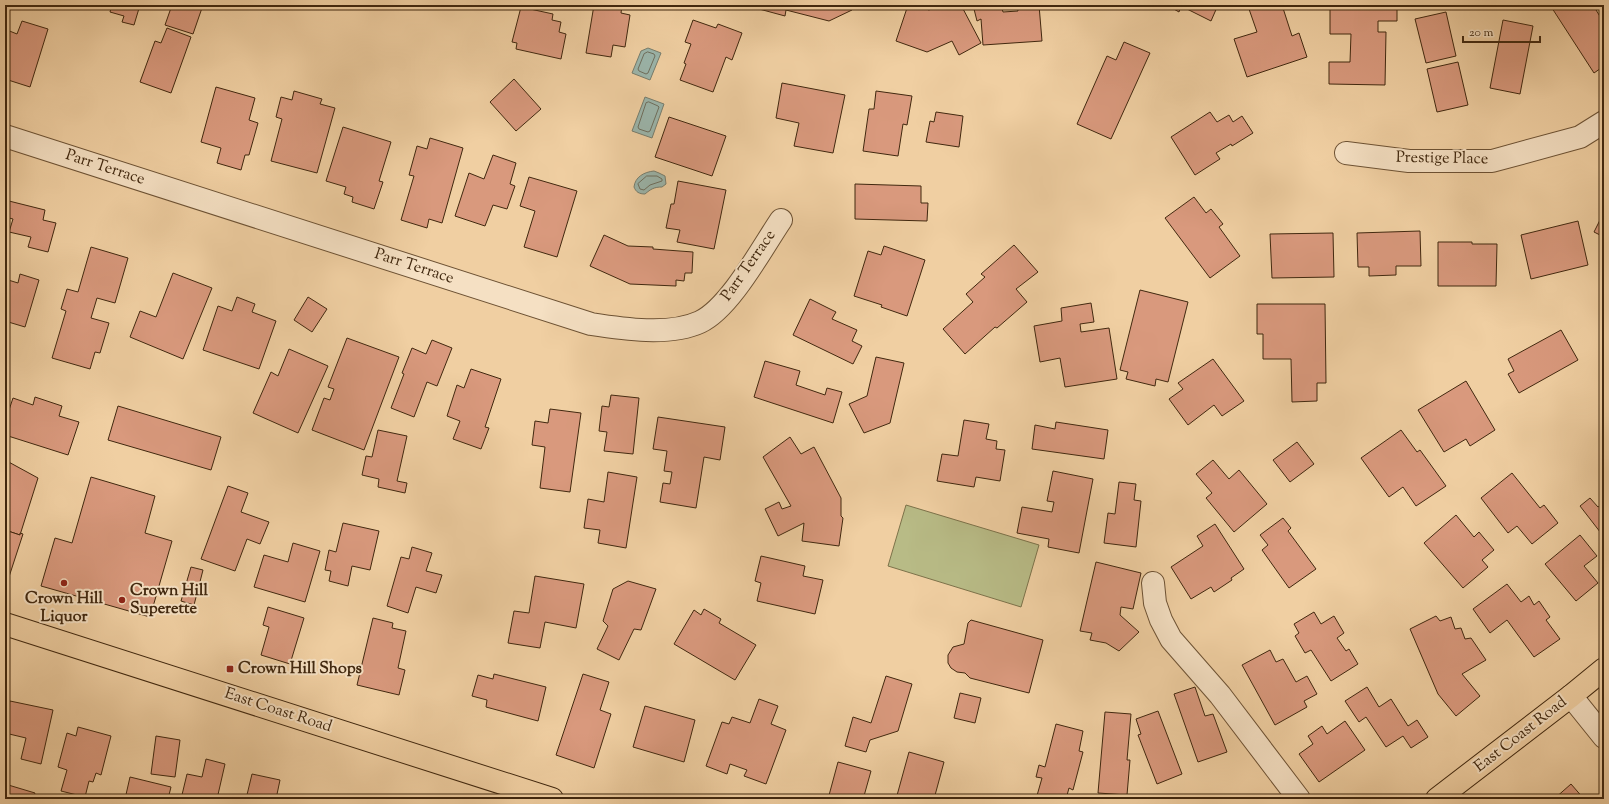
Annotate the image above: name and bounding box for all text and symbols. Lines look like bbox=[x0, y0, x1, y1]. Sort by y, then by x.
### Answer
scale bar bbox=[1463, 18, 1540, 44]
text: 20 m bbox=[1469, 24, 1494, 42]
street label: Parr Terrace bbox=[62, 144, 148, 192]
street label: Prestige Place bbox=[1396, 147, 1488, 171]
street label: Parr Terrace bbox=[716, 226, 782, 306]
street label: Parr Terrace bbox=[371, 243, 457, 291]
marker: Crown Hill Liquor bbox=[59, 578, 69, 588]
place label: Crown Hill Superette bbox=[130, 580, 208, 621]
place label: Crown Hill Liquor bbox=[25, 588, 103, 629]
marker: Crown Hill Superette bbox=[117, 595, 127, 605]
place label: Crown Hill Shops bbox=[238, 658, 362, 681]
marker: Crown Hill Shops bbox=[225, 664, 235, 674]
street label: East Coast Road bbox=[221, 683, 335, 739]
street label: East Coast Road bbox=[1470, 691, 1572, 779]

